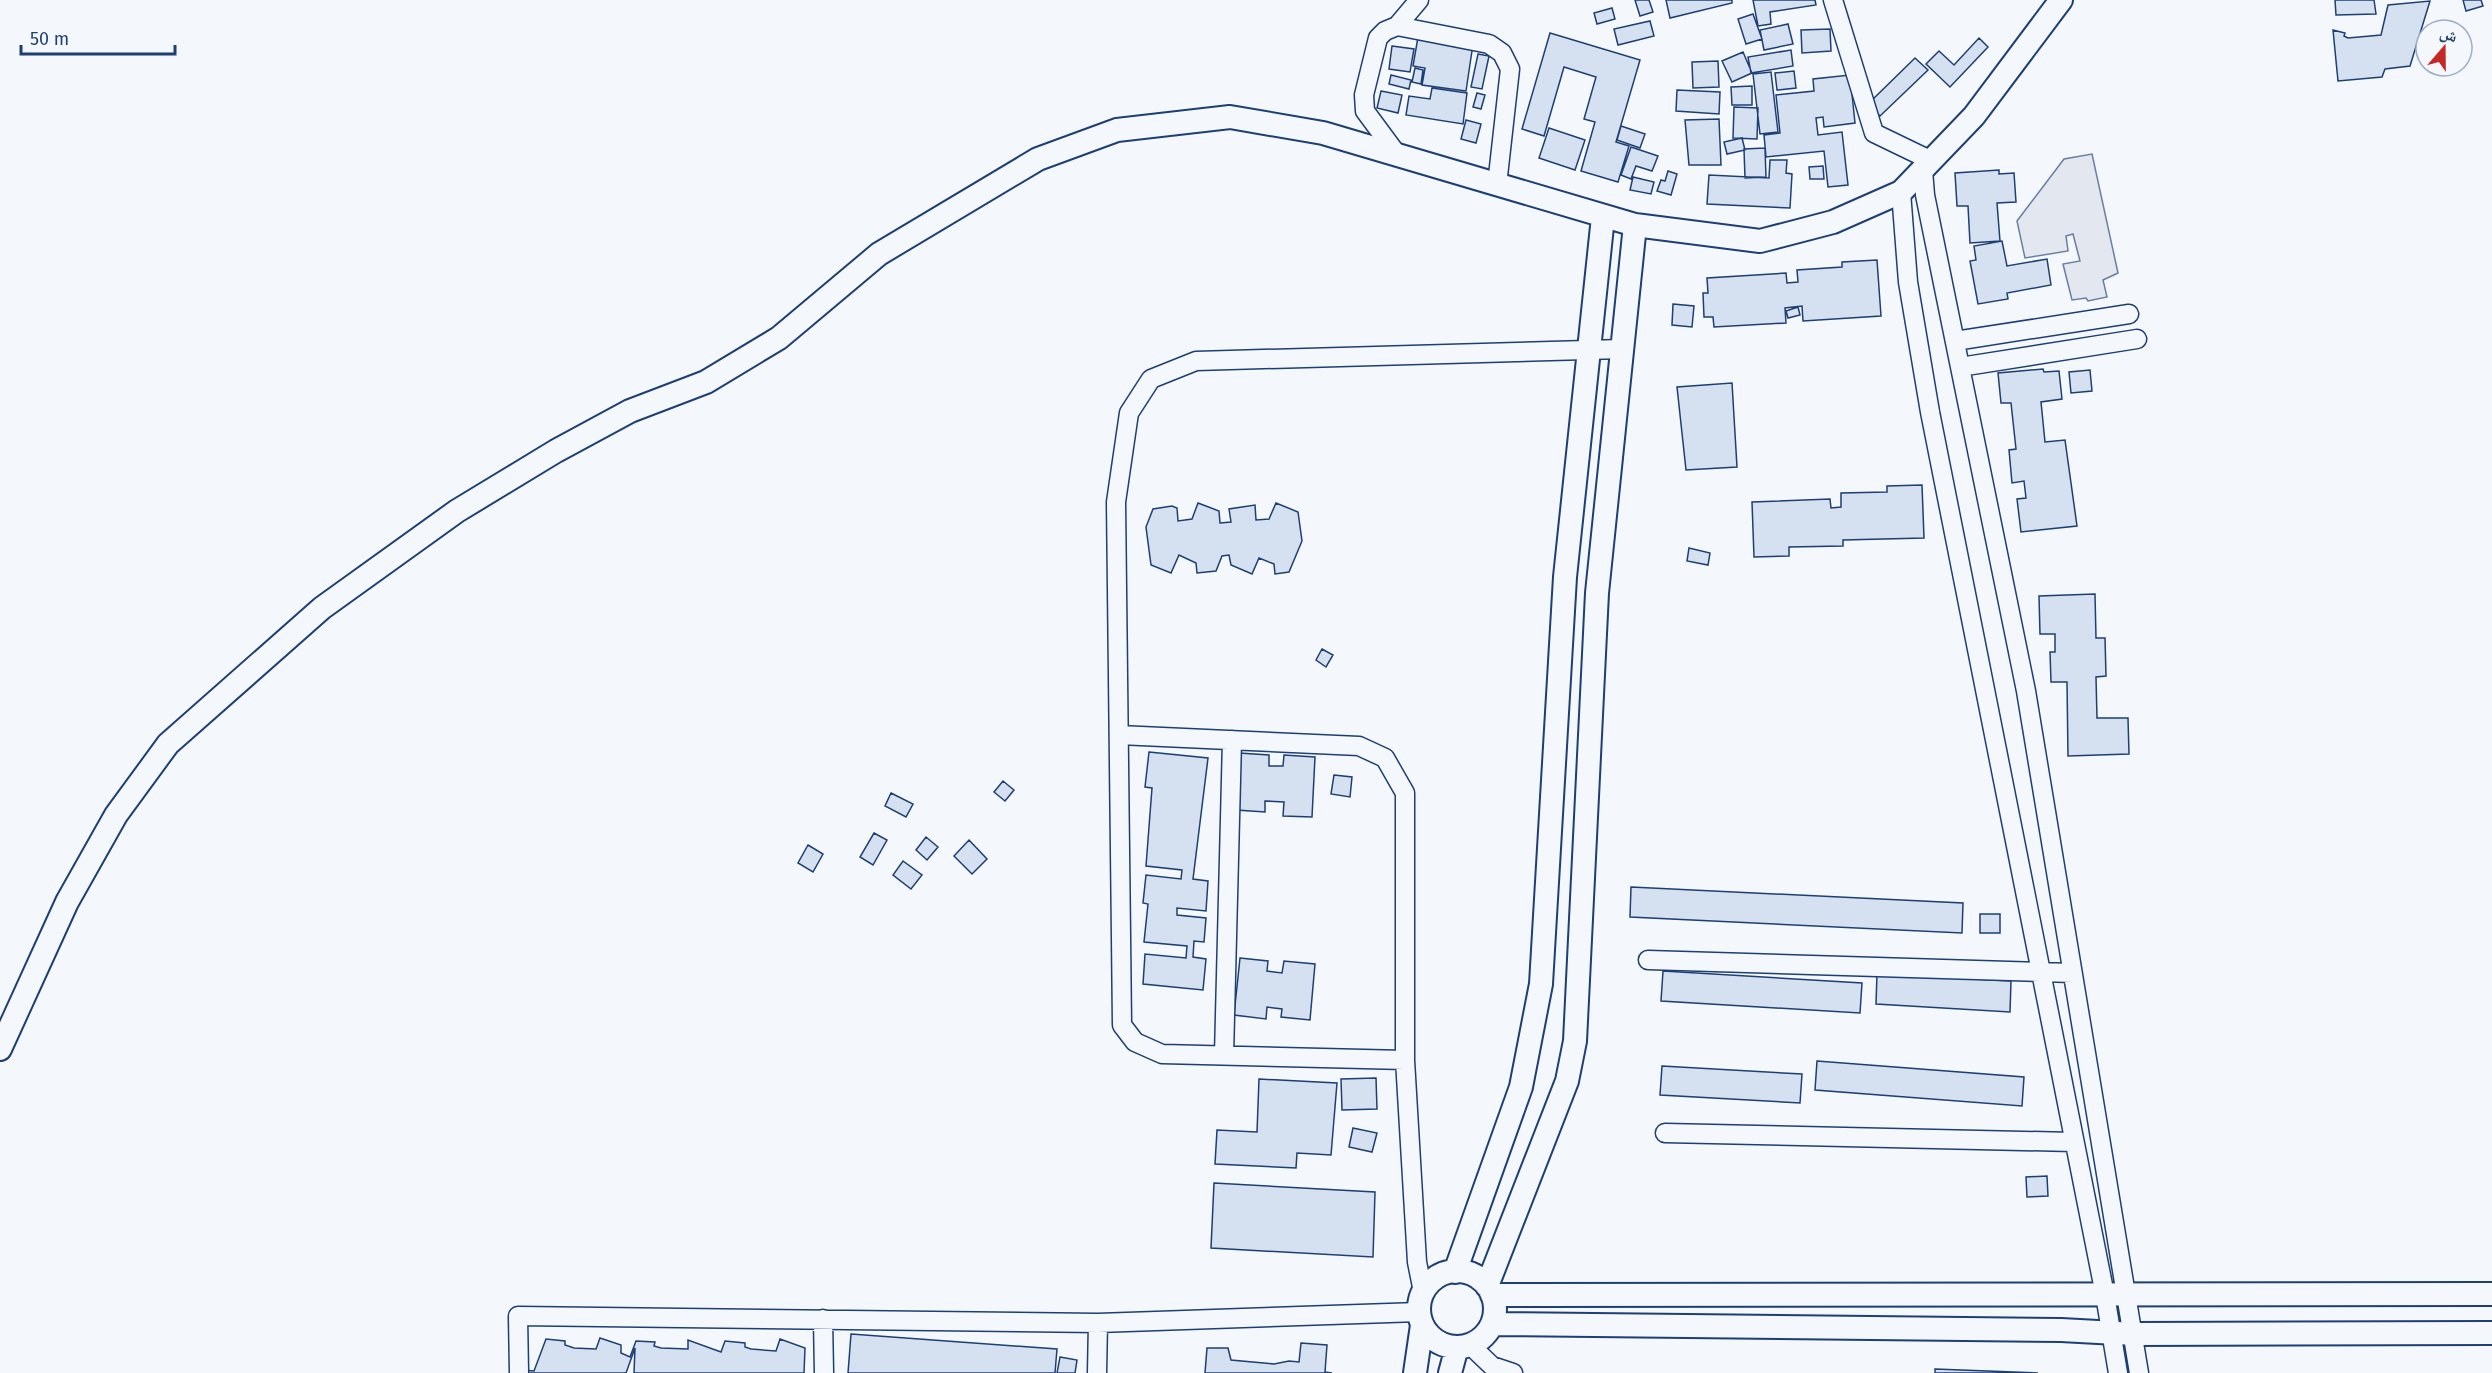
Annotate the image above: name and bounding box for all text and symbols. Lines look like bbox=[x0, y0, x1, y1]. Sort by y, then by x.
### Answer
scale bar bbox=[21, 18, 176, 56]
north arrow bbox=[2414, 18, 2474, 78]
text: ش bbox=[2438, 23, 2460, 46]
text: 50 m bbox=[30, 28, 69, 50]

